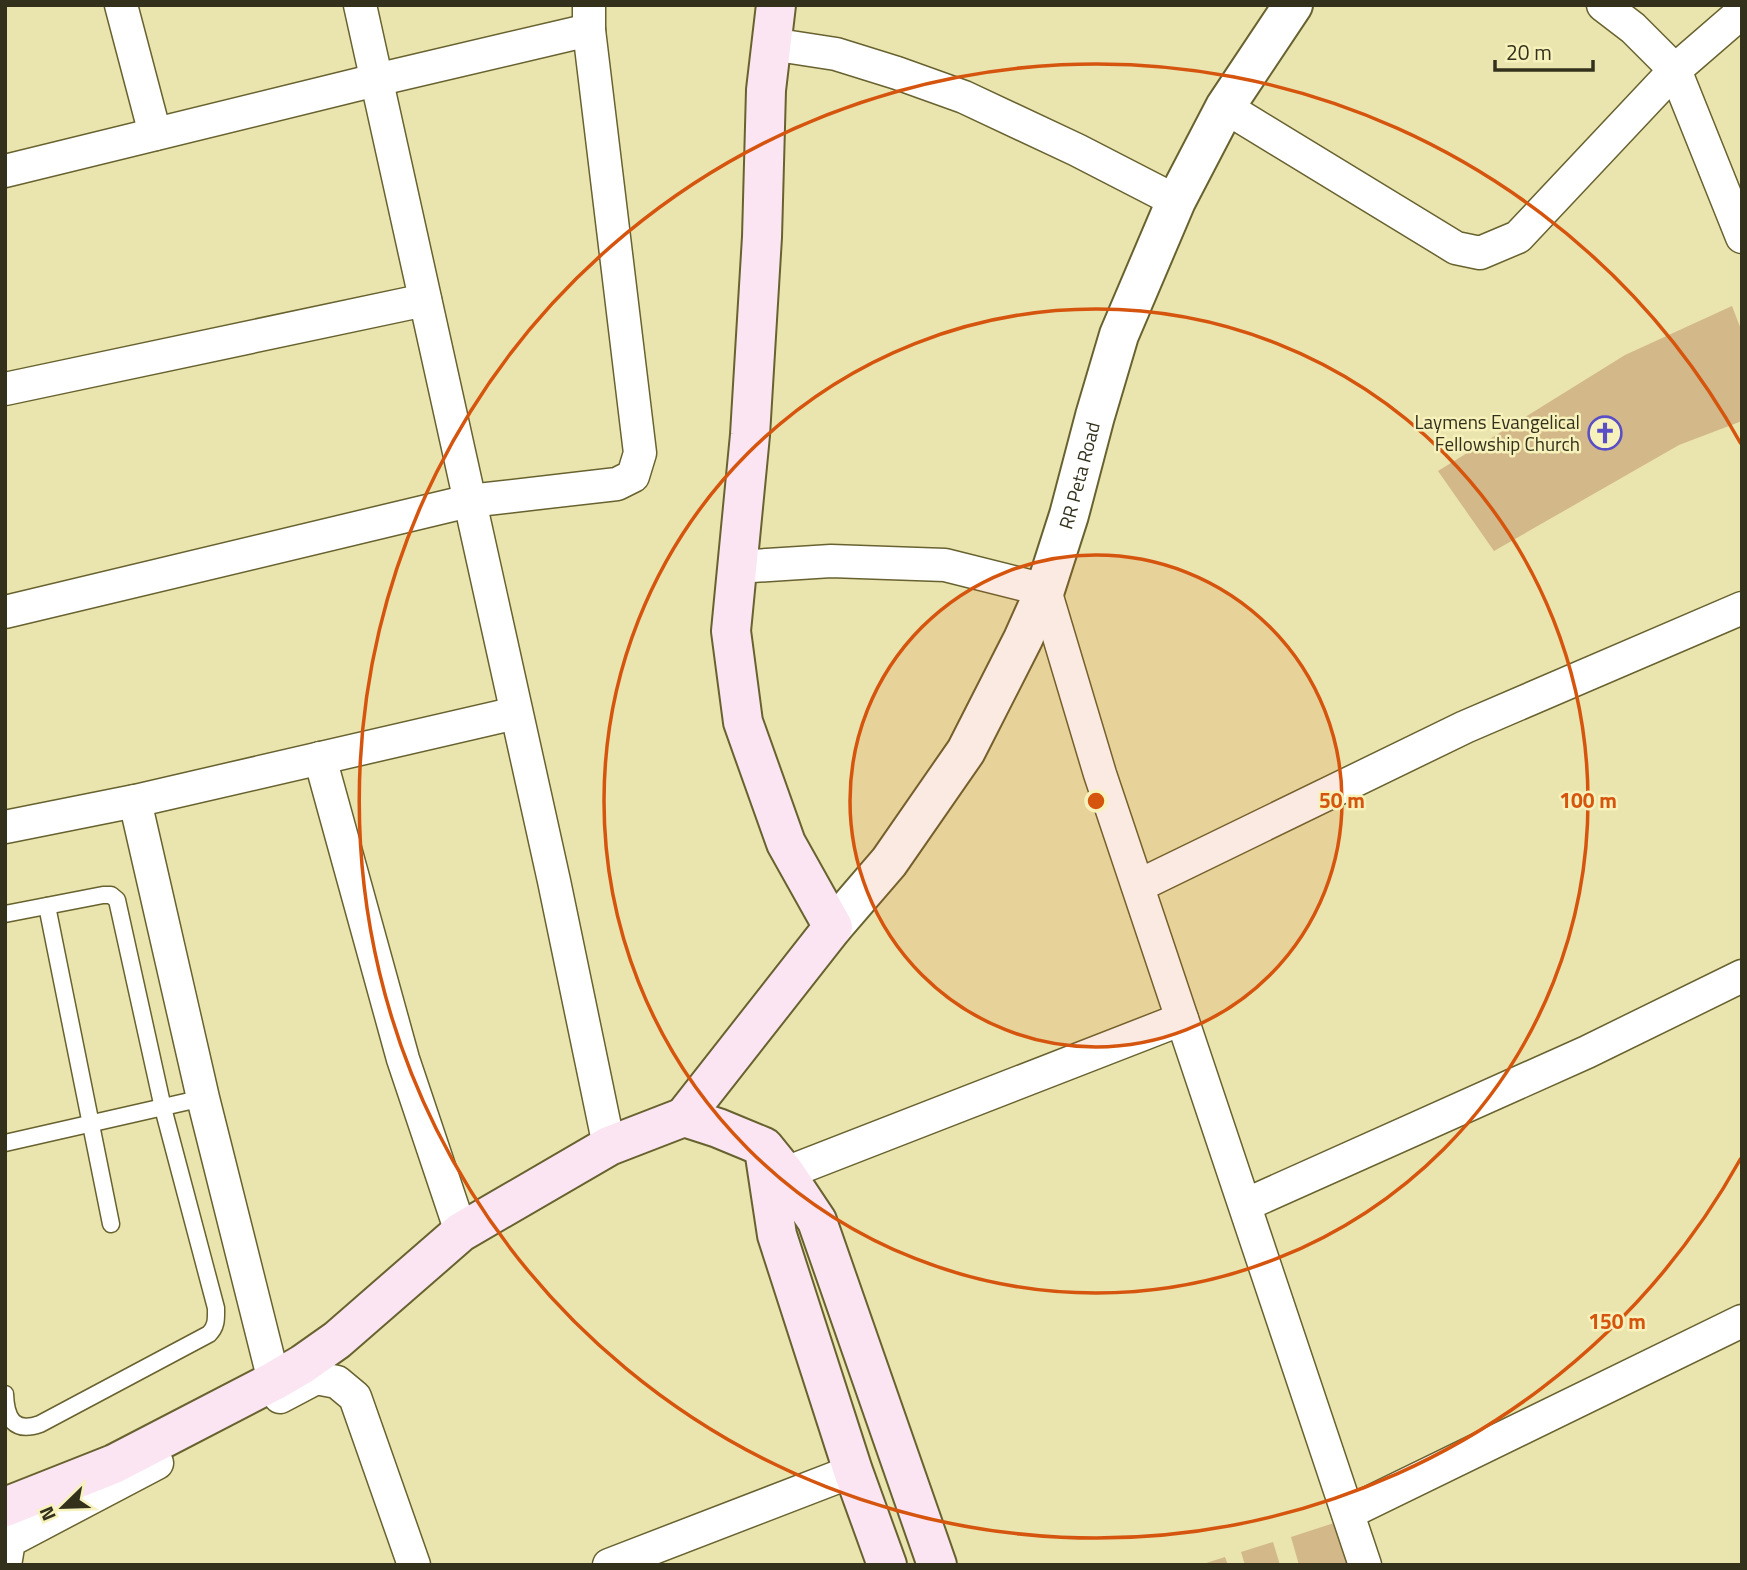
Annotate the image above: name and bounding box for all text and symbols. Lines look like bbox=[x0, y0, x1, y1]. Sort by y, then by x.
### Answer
scale bar bbox=[1495, 28, 1593, 72]
text: 20 m bbox=[1506, 36, 1552, 68]
place label: Laymens Evangelical Fellowship Church bbox=[1414, 407, 1580, 458]
church icon: Laymens Evangelical Fellowship Church bbox=[1586, 414, 1624, 452]
street label: RR Peta Road bbox=[1050, 418, 1107, 533]
text: 50 m bbox=[1319, 784, 1365, 816]
text: 100 m bbox=[1559, 784, 1617, 816]
centre of rings bbox=[1084, 789, 1108, 813]
text: 150 m bbox=[1588, 1305, 1646, 1337]
north arrow bbox=[28, 1472, 98, 1542]
text: N bbox=[31, 1502, 63, 1526]

